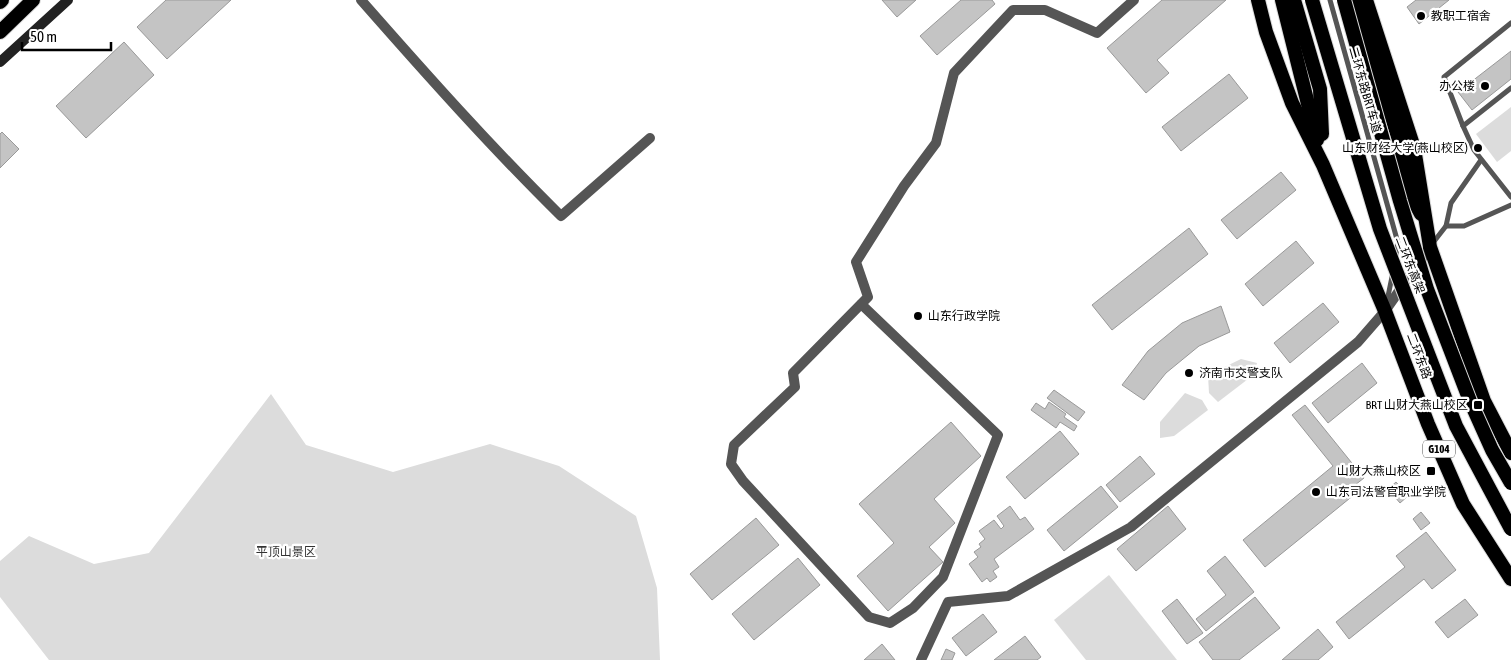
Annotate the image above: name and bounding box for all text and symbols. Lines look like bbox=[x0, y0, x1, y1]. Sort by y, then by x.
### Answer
place label: 教职工宿舍 bbox=[1431, 9, 1491, 23]
marker: 教职工宿舍 bbox=[1415, 10, 1427, 22]
scale bar bbox=[22, 20, 111, 52]
text: 50 m bbox=[30, 28, 57, 45]
street label: 二环东路BRT车道 bbox=[1346, 45, 1384, 135]
place label: 办公楼 bbox=[1439, 79, 1475, 93]
marker: 办公楼 bbox=[1479, 80, 1491, 92]
place label: 山东财经大学(燕山校区) bbox=[1342, 141, 1468, 155]
marker: 山东财经大学(燕山校区) bbox=[1472, 142, 1484, 154]
street label: 二环东高架 bbox=[1393, 234, 1427, 296]
place label: 山东行政学院 bbox=[928, 309, 1000, 323]
marker: 山东行政学院 bbox=[912, 310, 924, 322]
street label: 二环东路 bbox=[1404, 331, 1434, 381]
place label: 济南市交警支队 bbox=[1199, 366, 1283, 380]
marker: 济南市交警支队 bbox=[1183, 367, 1195, 379]
place label: BRT 山财大燕山校区 bbox=[1365, 398, 1468, 412]
marker: BRT 山财大燕山校区 bbox=[1472, 399, 1484, 411]
road number: G104 bbox=[1423, 440, 1455, 458]
place label: 山财大燕山校区 bbox=[1337, 464, 1421, 478]
marker: 山财大燕山校区 bbox=[1425, 465, 1437, 477]
place label: 山东司法警官职业学院 bbox=[1326, 485, 1446, 499]
marker: 山东司法警官职业学院 bbox=[1310, 486, 1322, 498]
park label: 平顶山景区 bbox=[256, 545, 316, 559]

